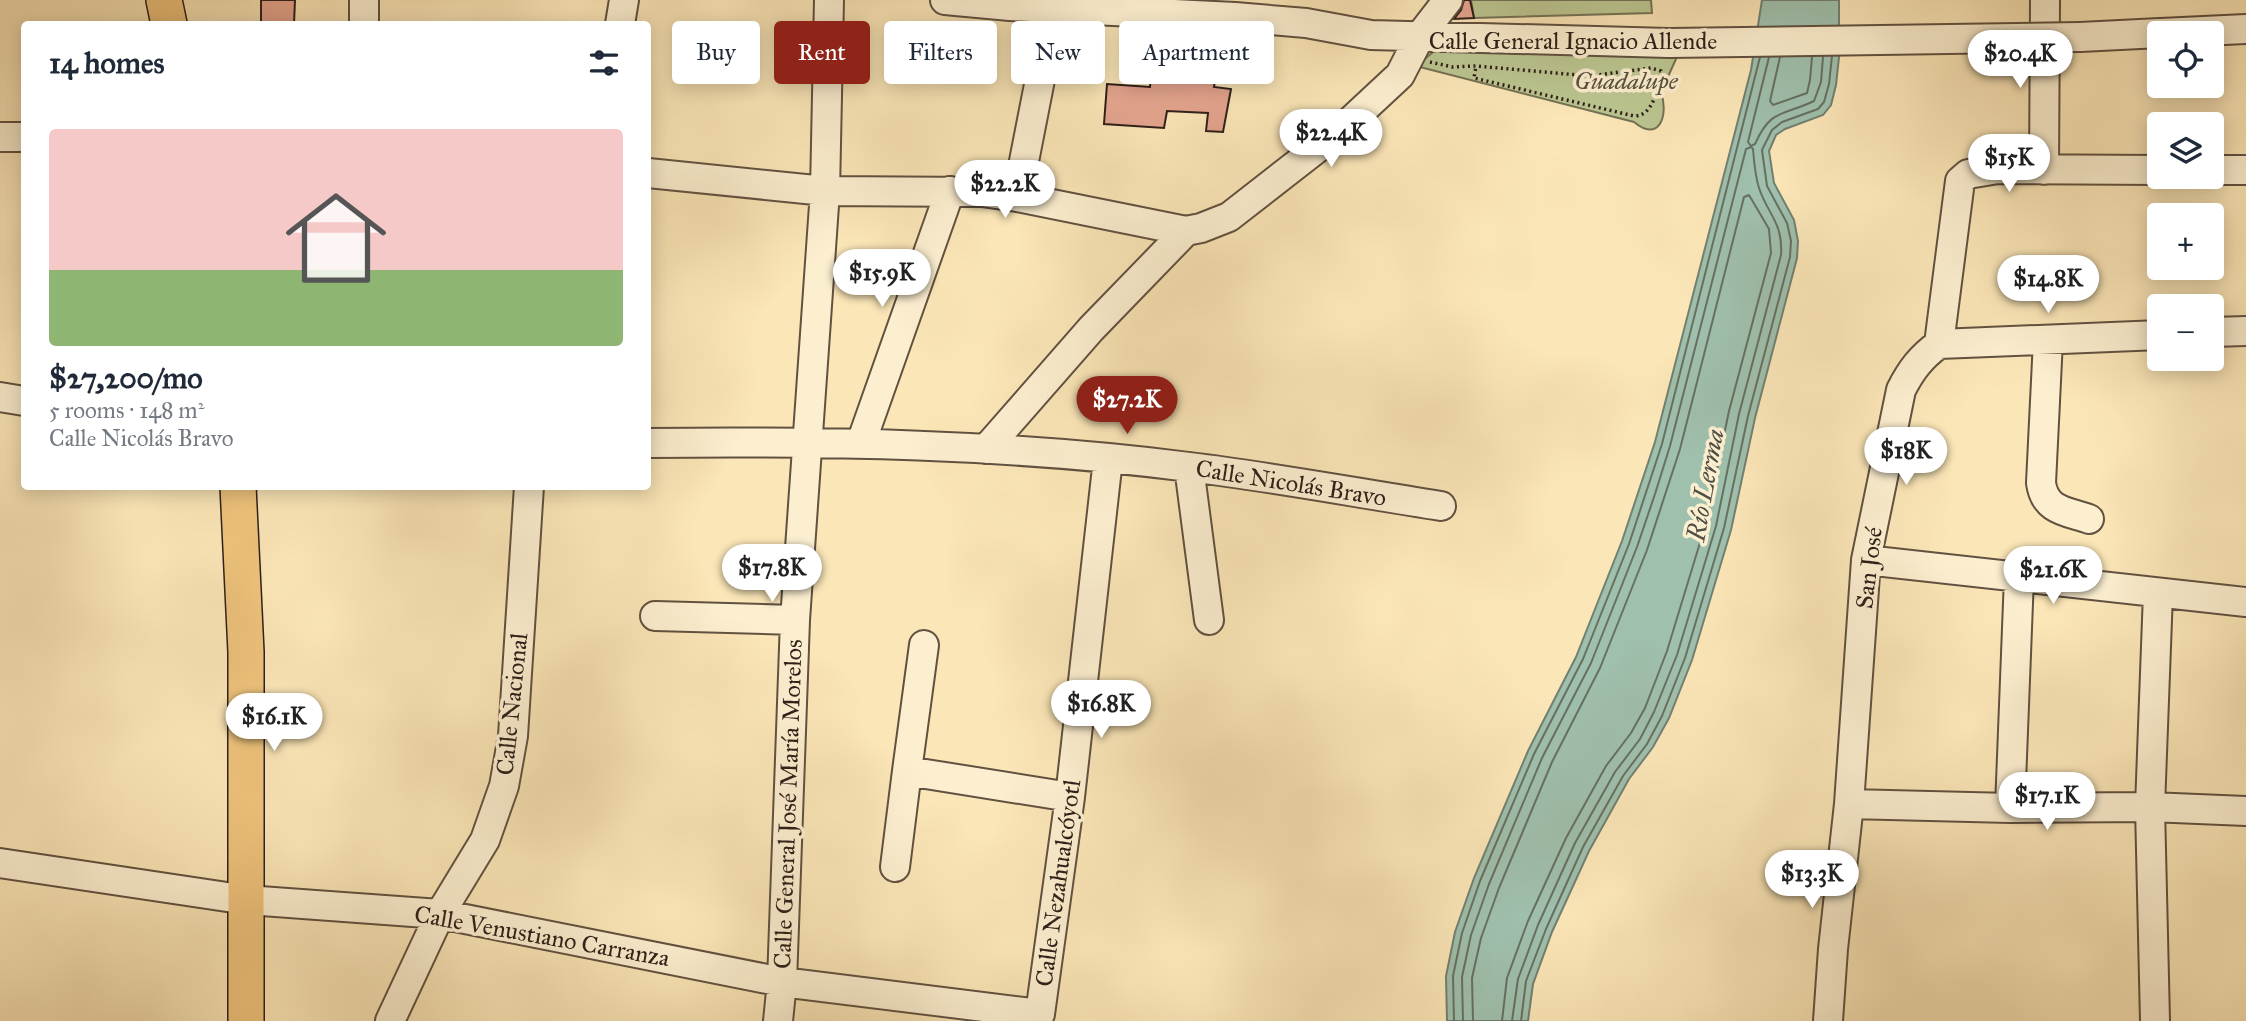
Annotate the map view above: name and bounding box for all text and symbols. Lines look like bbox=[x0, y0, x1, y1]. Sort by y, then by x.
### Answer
chip: Buy bbox=[672, 21, 760, 84]
chip: Rent bbox=[774, 21, 870, 84]
chip: Filters bbox=[884, 21, 997, 84]
chip: New bbox=[1011, 21, 1105, 84]
chip: Apartment bbox=[1119, 21, 1274, 84]
map controls bbox=[2147, 21, 2224, 371]
button: locate bbox=[2147, 21, 2224, 98]
street label: Calle General Ignacio Allende bbox=[1429, 26, 1717, 56]
pin: $20.4K bbox=[1963, 31, 2077, 90]
text: $20.4K bbox=[1984, 39, 2056, 67]
icon: filters bbox=[585, 44, 623, 82]
text: 14 homes bbox=[49, 45, 164, 81]
park label: Guadalupe bbox=[1574, 66, 1679, 96]
pin: $22.4K bbox=[1274, 110, 1388, 169]
button: layers bbox=[2147, 112, 2224, 189]
text: $22.4K bbox=[1296, 118, 1367, 146]
pin: $15K bbox=[1968, 134, 2050, 194]
text: $15K bbox=[1984, 143, 2034, 171]
pin: $22.2K bbox=[948, 160, 1062, 220]
text: $22.2K bbox=[970, 169, 1040, 197]
icon: home bbox=[273, 175, 399, 301]
button: + bbox=[2147, 203, 2224, 280]
pin: $15.9K bbox=[825, 250, 939, 309]
pin: $14.8K bbox=[1991, 256, 2105, 315]
text: $15.9K bbox=[849, 258, 915, 286]
text: $14.8K bbox=[2013, 264, 2083, 292]
button: − bbox=[2147, 294, 2224, 371]
text: $27,200/mo bbox=[49, 360, 203, 396]
pin: $27.2K bbox=[1070, 376, 1184, 436]
text: $27.2K bbox=[1093, 385, 1161, 413]
text: 5 rooms · 148 m² bbox=[49, 396, 204, 424]
text: Calle Nicolás Bravo bbox=[49, 424, 233, 452]
water label: Río Lerma bbox=[1679, 426, 1731, 545]
pin: $18K bbox=[1865, 428, 1947, 487]
text: $18K bbox=[1880, 436, 1932, 464]
street label: Calle Nicolás Bravo bbox=[1194, 453, 1388, 513]
street label: San José bbox=[1849, 525, 1889, 611]
pin: $17.8K bbox=[715, 544, 829, 604]
pin: $21.6K bbox=[1996, 546, 2110, 606]
text: $17.8K bbox=[738, 553, 806, 581]
text: $21.6K bbox=[2019, 555, 2087, 583]
street label: Calle Nacional bbox=[490, 631, 534, 777]
street label: Calle General José María Morelos bbox=[767, 639, 809, 969]
pin: $16.8K bbox=[1044, 680, 1158, 740]
text: $16.8K bbox=[1067, 689, 1135, 717]
pin: $16.1K bbox=[217, 694, 331, 753]
text: $16.1K bbox=[242, 702, 306, 730]
pin: $17.1K bbox=[1990, 772, 2104, 832]
street label: Calle Nezahualcóyotl bbox=[1029, 777, 1087, 988]
text: $17.1K bbox=[2014, 781, 2080, 809]
pin: $13.3K bbox=[1755, 850, 1869, 910]
text: $13.3K bbox=[1781, 859, 1843, 887]
street label: Calle Venustiano Carranza bbox=[412, 899, 673, 973]

